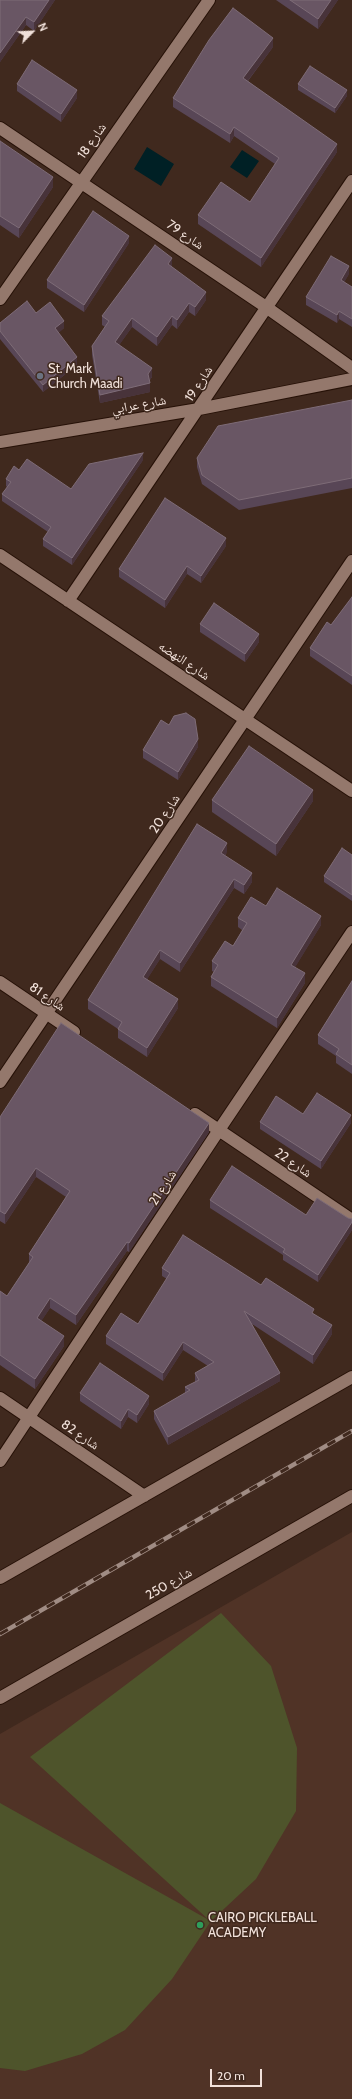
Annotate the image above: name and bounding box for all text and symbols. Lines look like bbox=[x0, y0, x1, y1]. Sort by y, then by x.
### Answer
north arrow bbox=[12, 12, 52, 52]
text: N bbox=[35, 21, 51, 34]
street label: شارع 18 bbox=[74, 120, 110, 162]
street label: شارع 79 bbox=[163, 217, 207, 253]
place label: St. Mark Church Maadi bbox=[48, 361, 123, 392]
street label: شارع 19 bbox=[182, 363, 216, 405]
marker: St. Mark Church Maadi bbox=[35, 371, 45, 381]
street label: شارع عرابي bbox=[111, 393, 167, 417]
street label: شارع النهضه bbox=[156, 638, 212, 684]
street label: شارع 20 bbox=[146, 792, 184, 836]
street label: شارع 81 bbox=[26, 979, 68, 1015]
street label: شارع 22 bbox=[272, 1145, 314, 1181]
street label: شارع 21 bbox=[146, 1168, 180, 1208]
street label: شارع 82 bbox=[58, 1417, 102, 1453]
street label: شارع 250 bbox=[143, 1565, 195, 1603]
place label: CAIRO PICKLEBALL ACADEMY bbox=[208, 1910, 317, 1941]
marker: CAIRO PICKLEBALL ACADEMY bbox=[195, 1920, 205, 1930]
scale bar bbox=[212, 2061, 264, 2087]
text: 20 m bbox=[217, 2068, 245, 2083]

